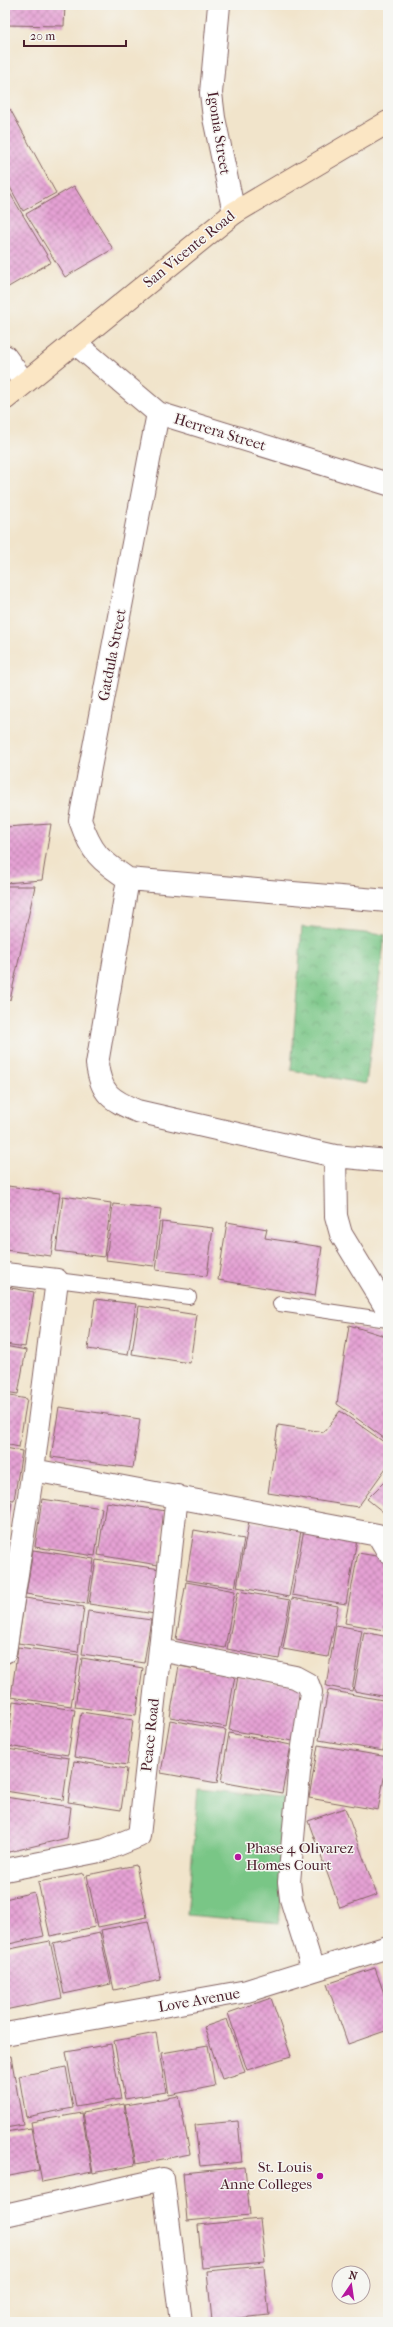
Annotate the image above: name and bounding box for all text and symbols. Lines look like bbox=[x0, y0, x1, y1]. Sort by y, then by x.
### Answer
scale bar bbox=[24, 22, 126, 48]
text: 20 m bbox=[30, 29, 55, 43]
street label: Igonia Street bbox=[204, 90, 235, 177]
street label: San Vicente Road bbox=[140, 206, 239, 291]
street label: Herrera Street bbox=[172, 409, 269, 455]
street label: Gatdula Street bbox=[94, 607, 130, 703]
street label: Peace Road bbox=[137, 1697, 163, 1773]
place label: Phase 4 Olivarez Homes Court bbox=[246, 1839, 354, 1874]
marker: Phase 4 Olivarez Homes Court bbox=[233, 1852, 243, 1862]
street label: Love Avenue bbox=[157, 1984, 242, 2016]
place label: St. Louis Anne Colleges bbox=[219, 2158, 312, 2193]
marker: St. Louis Anne Colleges bbox=[315, 2171, 325, 2181]
north arrow bbox=[331, 2265, 371, 2305]
text: N bbox=[348, 2268, 359, 2283]

